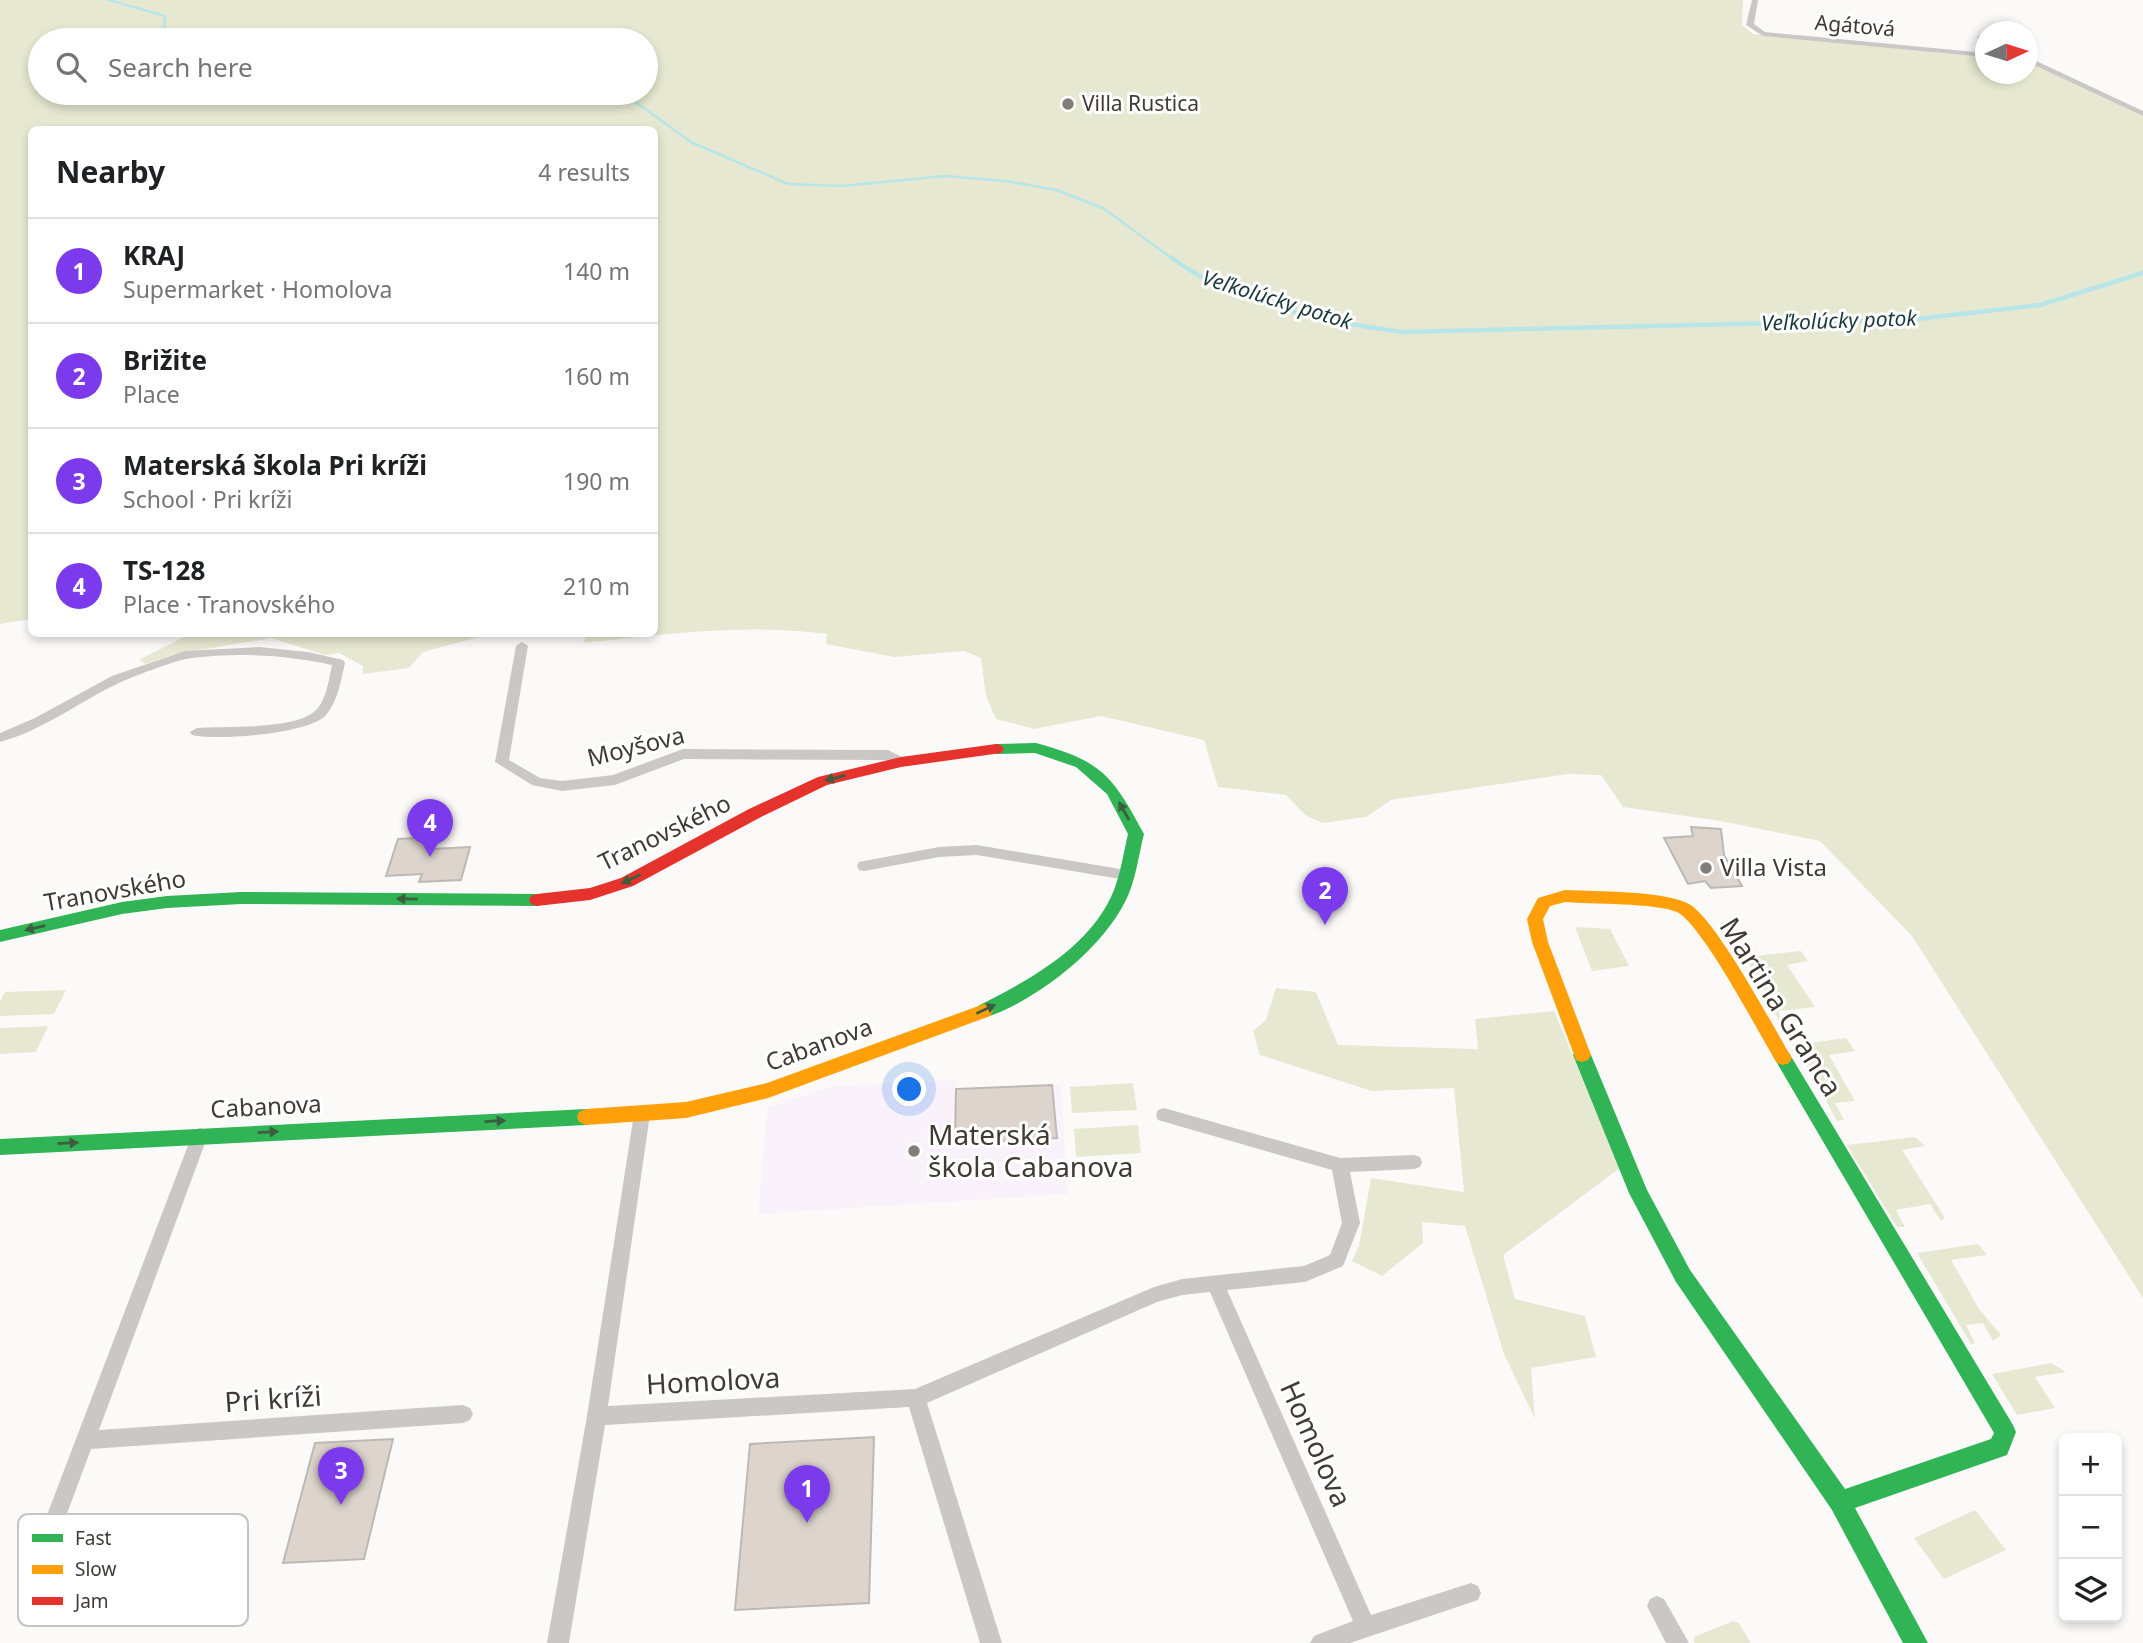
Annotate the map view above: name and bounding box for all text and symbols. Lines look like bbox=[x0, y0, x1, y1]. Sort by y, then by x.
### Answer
street label: Agátová bbox=[1814, 8, 1896, 42]
north arrow bbox=[1975, 21, 2038, 84]
search box bbox=[28, 28, 658, 105]
icon: search bbox=[52, 48, 90, 86]
text: Search here bbox=[108, 49, 253, 85]
place label: Villa Rustica bbox=[1082, 89, 1199, 117]
marker: Villa Rustica bbox=[1060, 96, 1076, 112]
text: Nearby bbox=[56, 151, 165, 192]
text: 4 results bbox=[538, 156, 630, 188]
text: KRAJ bbox=[123, 237, 185, 273]
text: 1 bbox=[72, 255, 86, 287]
text: 140 m bbox=[563, 255, 630, 287]
water label: Veľkolúcky potok bbox=[1199, 263, 1357, 336]
text: Supermarket · Homolova bbox=[123, 273, 392, 305]
water label: Veľkolúcky potok bbox=[1761, 303, 1919, 337]
text: Brižite bbox=[123, 342, 207, 378]
text: 2 bbox=[72, 360, 86, 392]
text: 160 m bbox=[563, 360, 630, 392]
text: Place bbox=[123, 378, 180, 410]
text: Materská škola Pri kríži bbox=[123, 447, 427, 483]
text: 3 bbox=[72, 465, 86, 497]
text: 190 m bbox=[563, 465, 630, 497]
text: School · Pri kríži bbox=[123, 483, 293, 515]
text: TS-128 bbox=[123, 552, 205, 588]
text: 4 bbox=[72, 570, 86, 602]
text: 210 m bbox=[563, 570, 630, 602]
text: Place · Tranovského bbox=[123, 588, 335, 620]
street label: Moyšova bbox=[583, 718, 688, 774]
one-way arrow bbox=[823, 773, 845, 784]
street label: Tranovského bbox=[593, 785, 736, 878]
pin: 4 bbox=[407, 799, 453, 857]
one-way arrow bbox=[1118, 802, 1130, 821]
place label: Villa Vista bbox=[1720, 850, 1827, 883]
marker: Villa Vista bbox=[1698, 860, 1714, 876]
street label: Tranovského bbox=[41, 861, 188, 918]
pin: 2 bbox=[1302, 867, 1348, 925]
one-way arrow bbox=[621, 873, 641, 885]
one-way arrow bbox=[395, 894, 417, 905]
street label: Martina Granca bbox=[1712, 910, 1852, 1103]
one-way arrow bbox=[24, 923, 46, 934]
one-way arrow bbox=[976, 1003, 996, 1015]
street label: Cabanova bbox=[761, 1009, 876, 1078]
your location bbox=[892, 1072, 926, 1106]
street label: Cabanova bbox=[209, 1086, 322, 1125]
one-way arrow bbox=[484, 1115, 506, 1126]
place label: Materská škola Cabanova bbox=[928, 1115, 1133, 1185]
one-way arrow bbox=[257, 1126, 279, 1137]
one-way arrow bbox=[57, 1137, 79, 1148]
marker: Materská škola Cabanova bbox=[906, 1143, 922, 1159]
street label: Homolova bbox=[645, 1358, 781, 1402]
street label: Homolova bbox=[1272, 1374, 1362, 1513]
street label: Pri kríži bbox=[223, 1376, 323, 1420]
map controls bbox=[2059, 1433, 2122, 1622]
button: + bbox=[2059, 1433, 2122, 1496]
pin: 3 bbox=[318, 1447, 364, 1505]
pin: 1 bbox=[784, 1465, 830, 1523]
button: − bbox=[2059, 1496, 2122, 1559]
legend bbox=[18, 1514, 248, 1626]
text: Fast bbox=[75, 1525, 112, 1551]
text: Slow bbox=[75, 1556, 116, 1582]
button: layers bbox=[2059, 1559, 2122, 1622]
text: Jam bbox=[73, 1588, 109, 1614]

